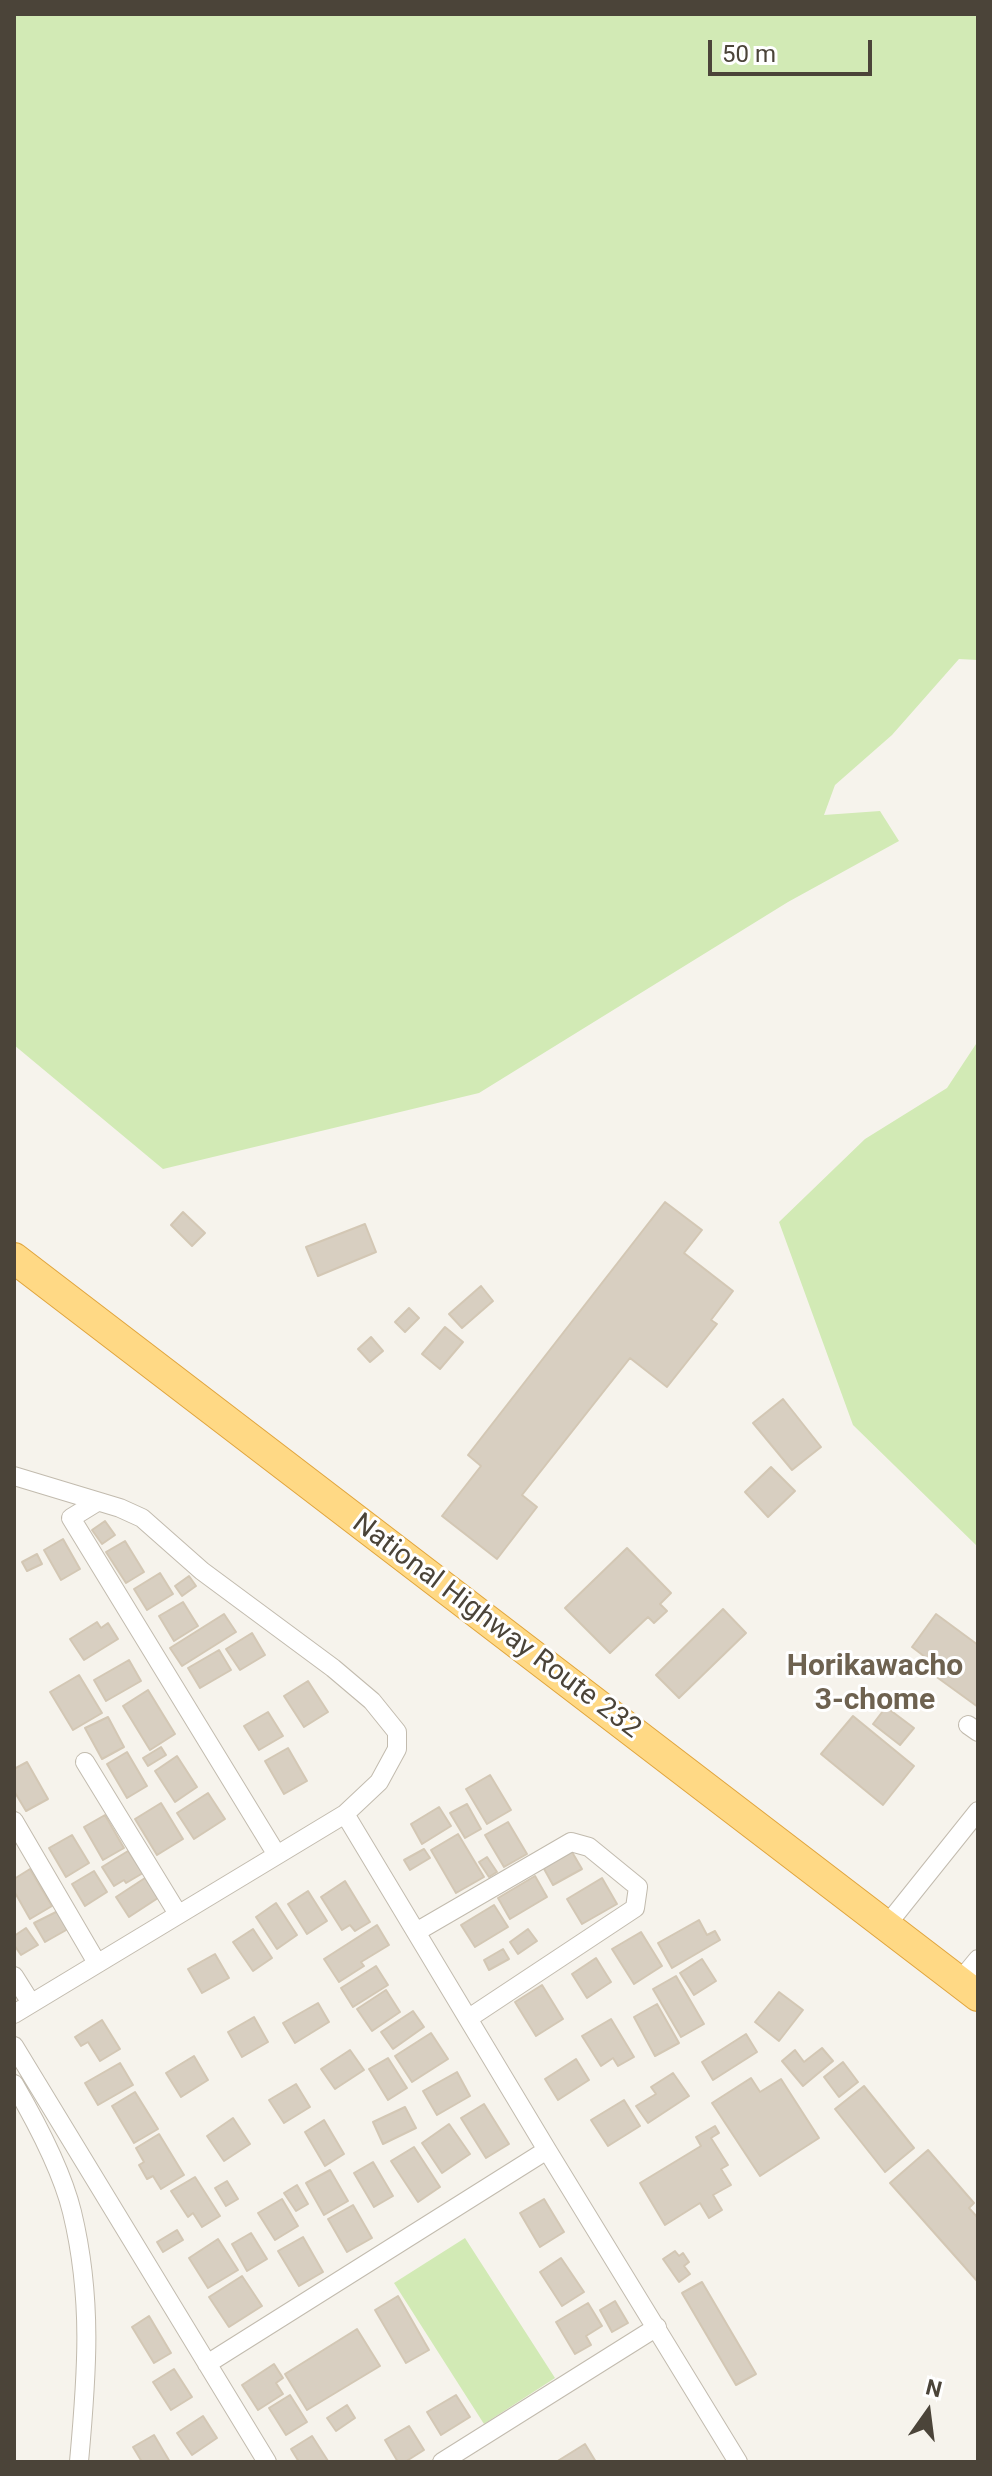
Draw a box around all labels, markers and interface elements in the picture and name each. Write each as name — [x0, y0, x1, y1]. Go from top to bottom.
scale bar — [712, 24, 876, 74]
text: 50 m — [722, 40, 776, 68]
street label: National Highway Route 232 — [345, 1507, 647, 1747]
district label: Horikawacho 3-chome — [787, 1649, 963, 1720]
north arrow — [888, 2372, 968, 2452]
text: N — [923, 2374, 944, 2402]

